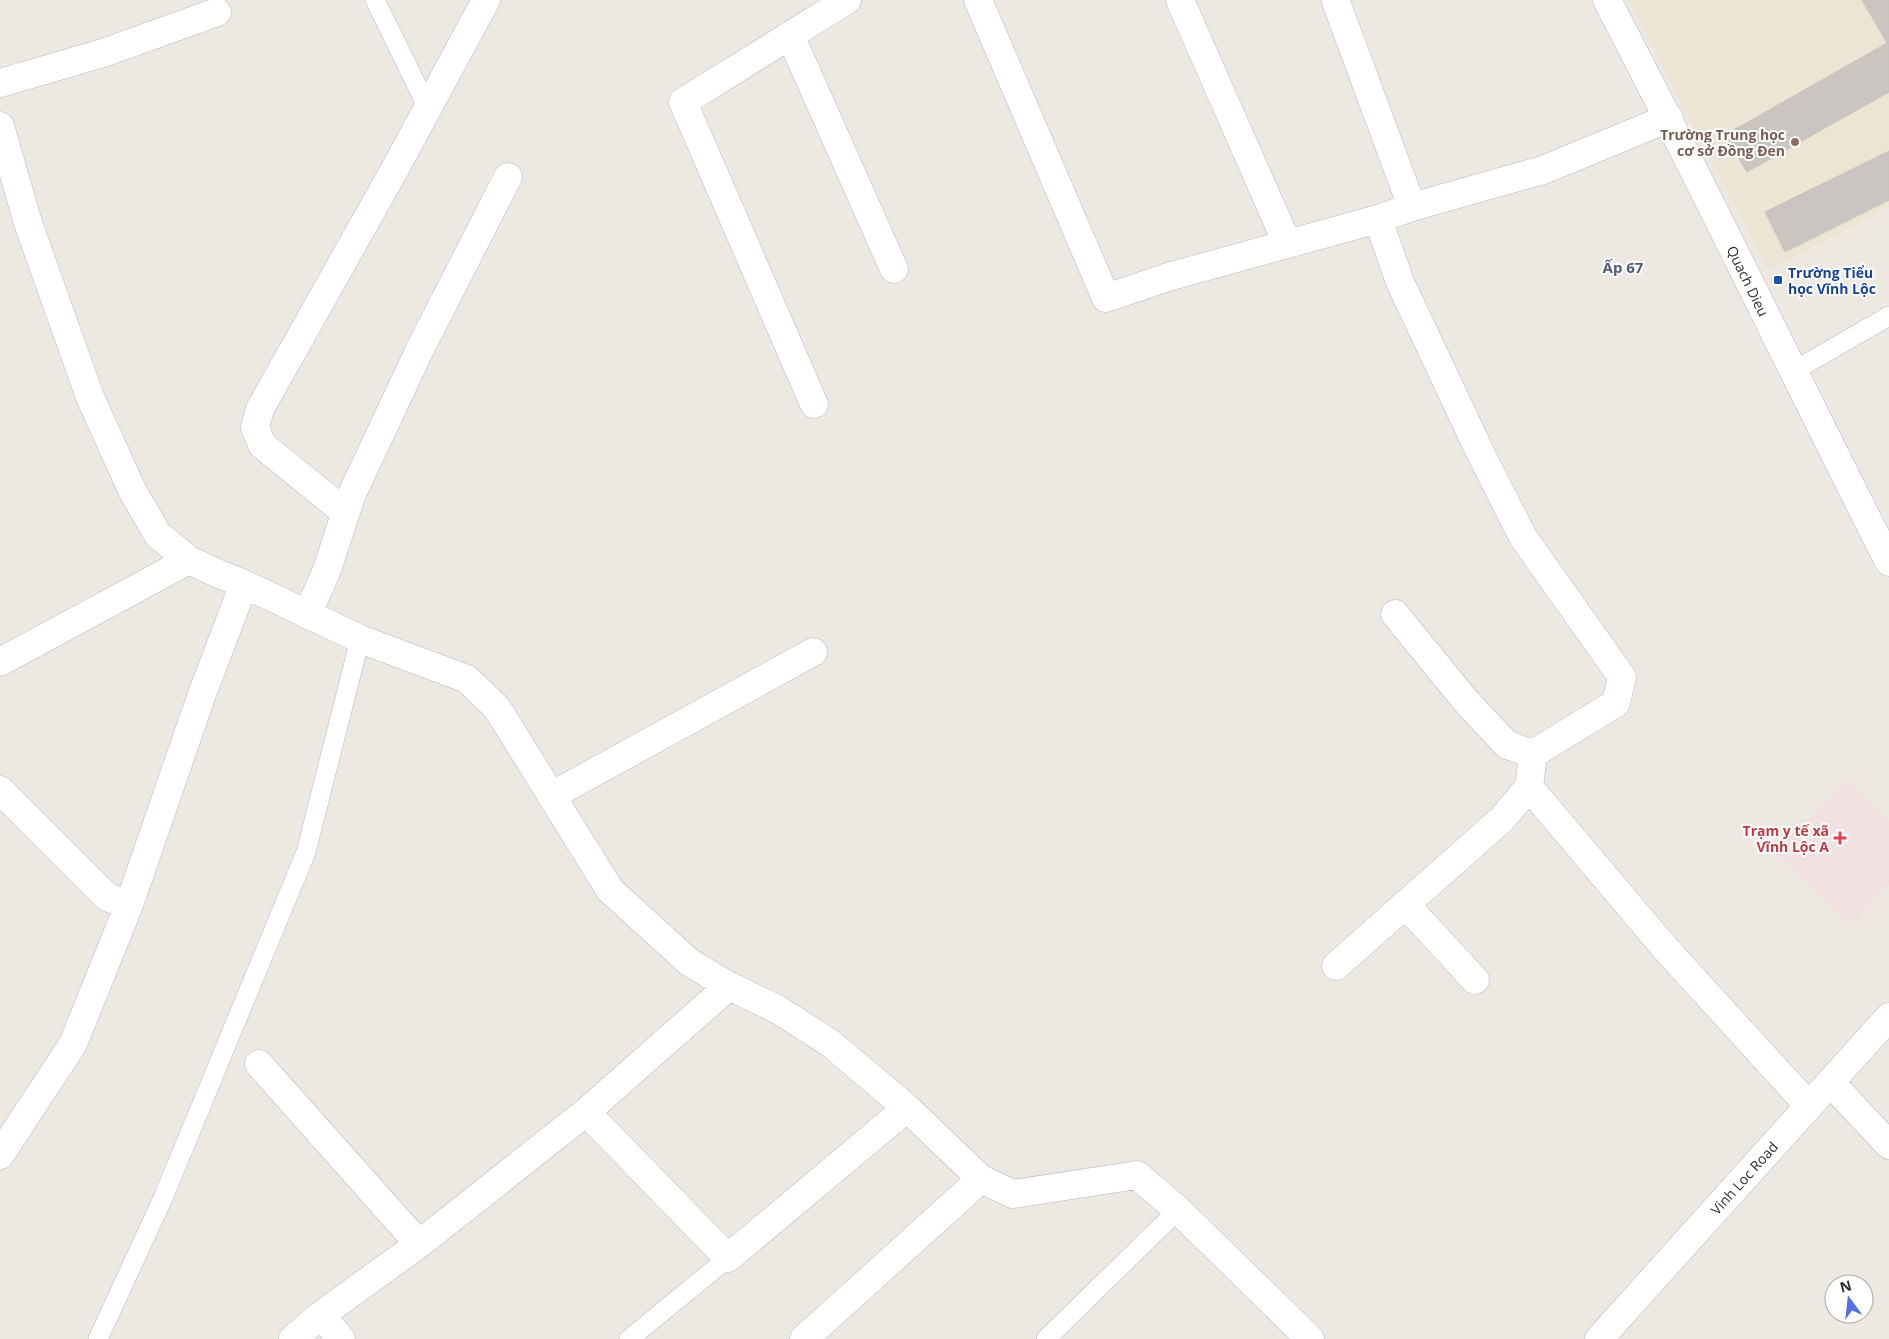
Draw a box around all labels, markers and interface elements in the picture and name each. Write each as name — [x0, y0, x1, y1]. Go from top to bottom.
place label: Trường Trung học cơ sở Đồng Đen — [1660, 125, 1785, 160]
marker: Trường Trung học cơ sở Đồng Đen — [1789, 136, 1801, 148]
street label: Quach Dieu — [1723, 243, 1773, 319]
district label: Ấp 67 — [1603, 257, 1644, 277]
place label: Trường Tiểu học Vĩnh Lộc — [1788, 263, 1876, 298]
marker: Trường Tiểu học Vĩnh Lộc — [1772, 274, 1784, 286]
place label: Trạm y tế xã Vĩnh Lộc A — [1743, 821, 1829, 856]
marker: Trạm y tế xã Vĩnh Lộc A — [1833, 831, 1847, 845]
street label: Vinh Loc Road — [1706, 1137, 1782, 1219]
north arrow — [1824, 1274, 1874, 1324]
text: N — [1838, 1275, 1853, 1297]

